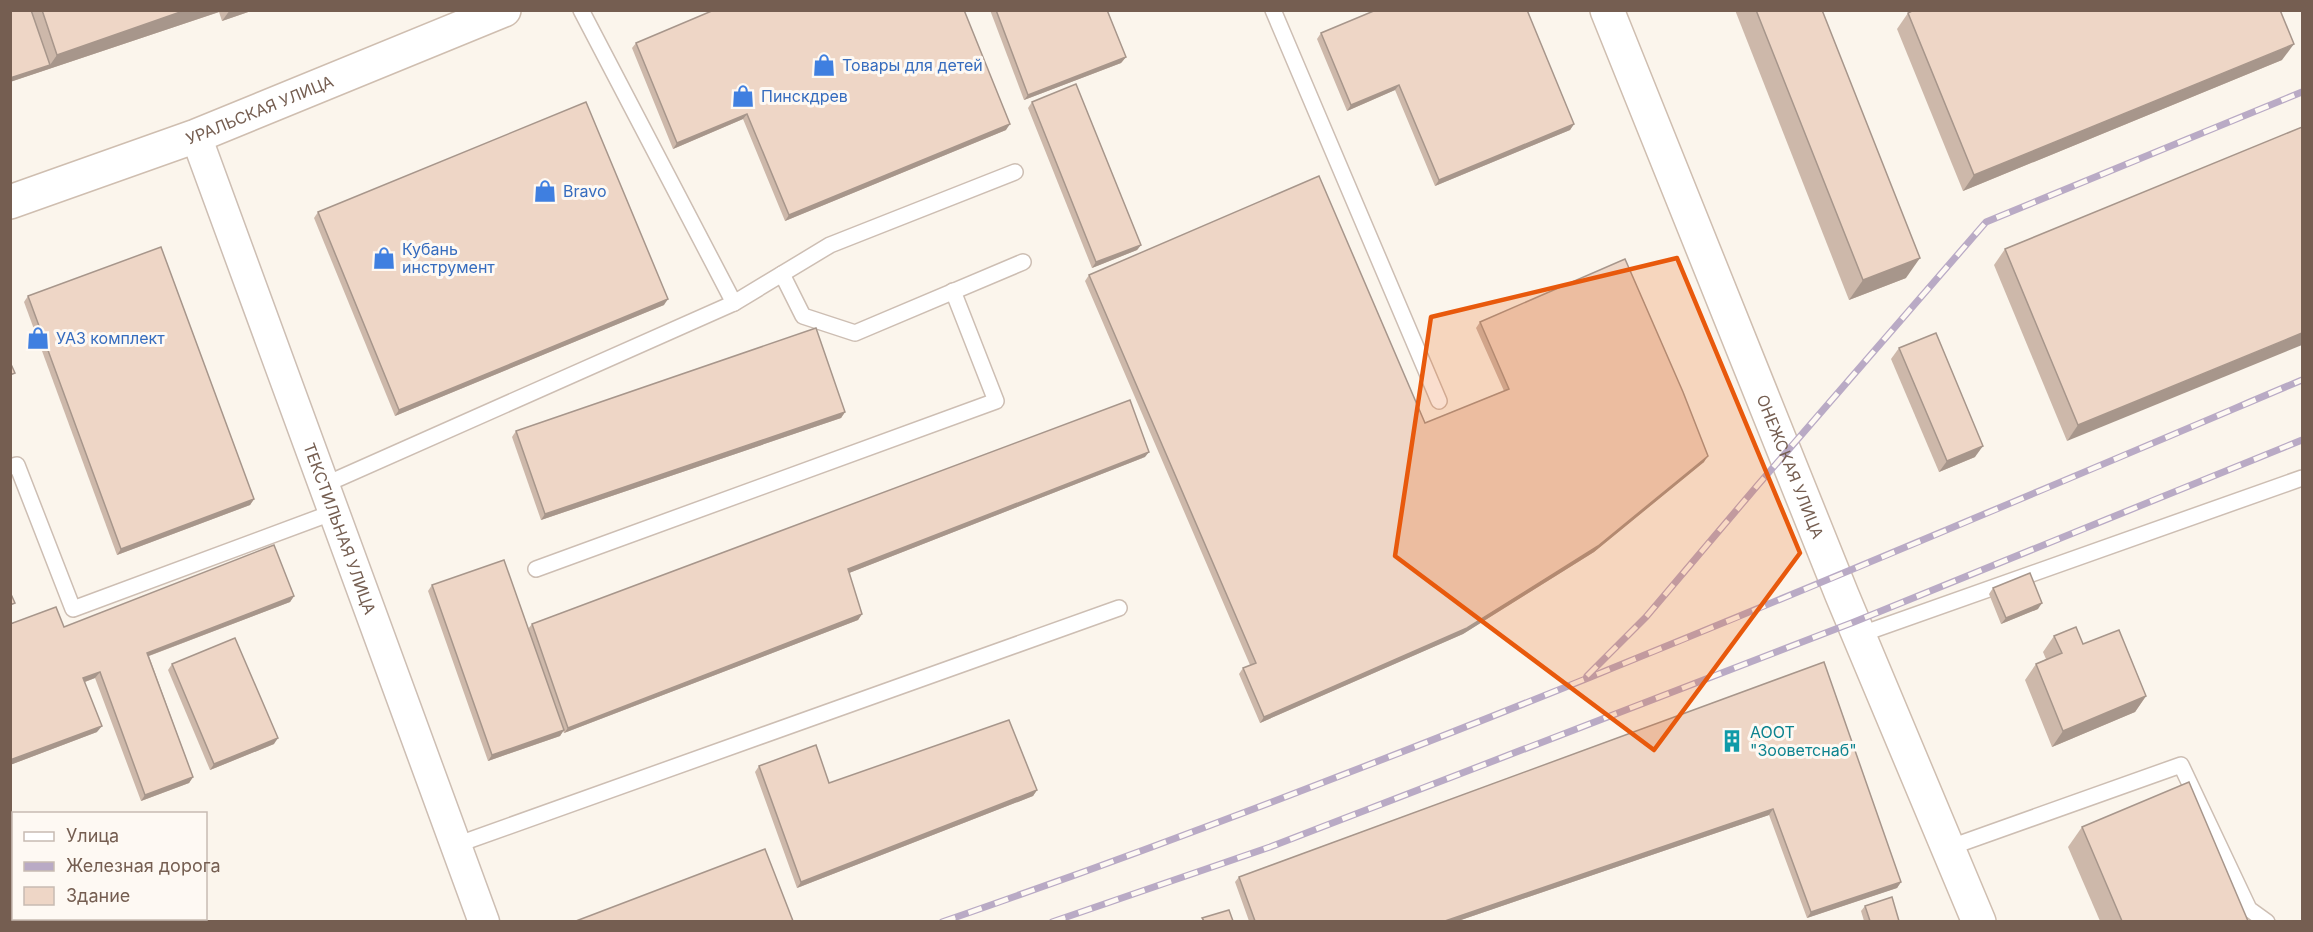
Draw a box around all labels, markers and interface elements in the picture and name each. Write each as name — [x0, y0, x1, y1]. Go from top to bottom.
shop icon: Товары для детей — [811, 52, 837, 78]
place label: Товары для детей — [842, 55, 983, 75]
street label: УРАЛЬСКАЯ УЛИЦА — [183, 71, 336, 149]
shop icon: Пинскдрев — [730, 83, 756, 109]
place label: Пинскдрев — [761, 86, 848, 106]
shop icon: Bravo — [532, 178, 558, 204]
place label: Bravo — [563, 181, 607, 201]
place label: Кубань инструмент — [402, 239, 495, 277]
shop icon: Кубань инструмент — [371, 245, 397, 271]
shop icon: УАЗ комплект — [25, 325, 51, 351]
place label: УАЗ комплект — [56, 328, 165, 348]
street label: ОНЕЖСКАЯ УЛИЦА — [1753, 392, 1828, 541]
street label: ТЕКСТИЛЬНАЯ УЛИЦА — [299, 440, 380, 617]
place label: АООТ "Зооветснаб" — [1750, 722, 1857, 760]
building icon: АООТ "Зооветснаб" — [1719, 728, 1745, 754]
legend — [12, 812, 207, 920]
text: Улица — [66, 825, 119, 846]
text: Железная дорога — [66, 855, 221, 876]
text: Здание — [66, 885, 130, 906]

